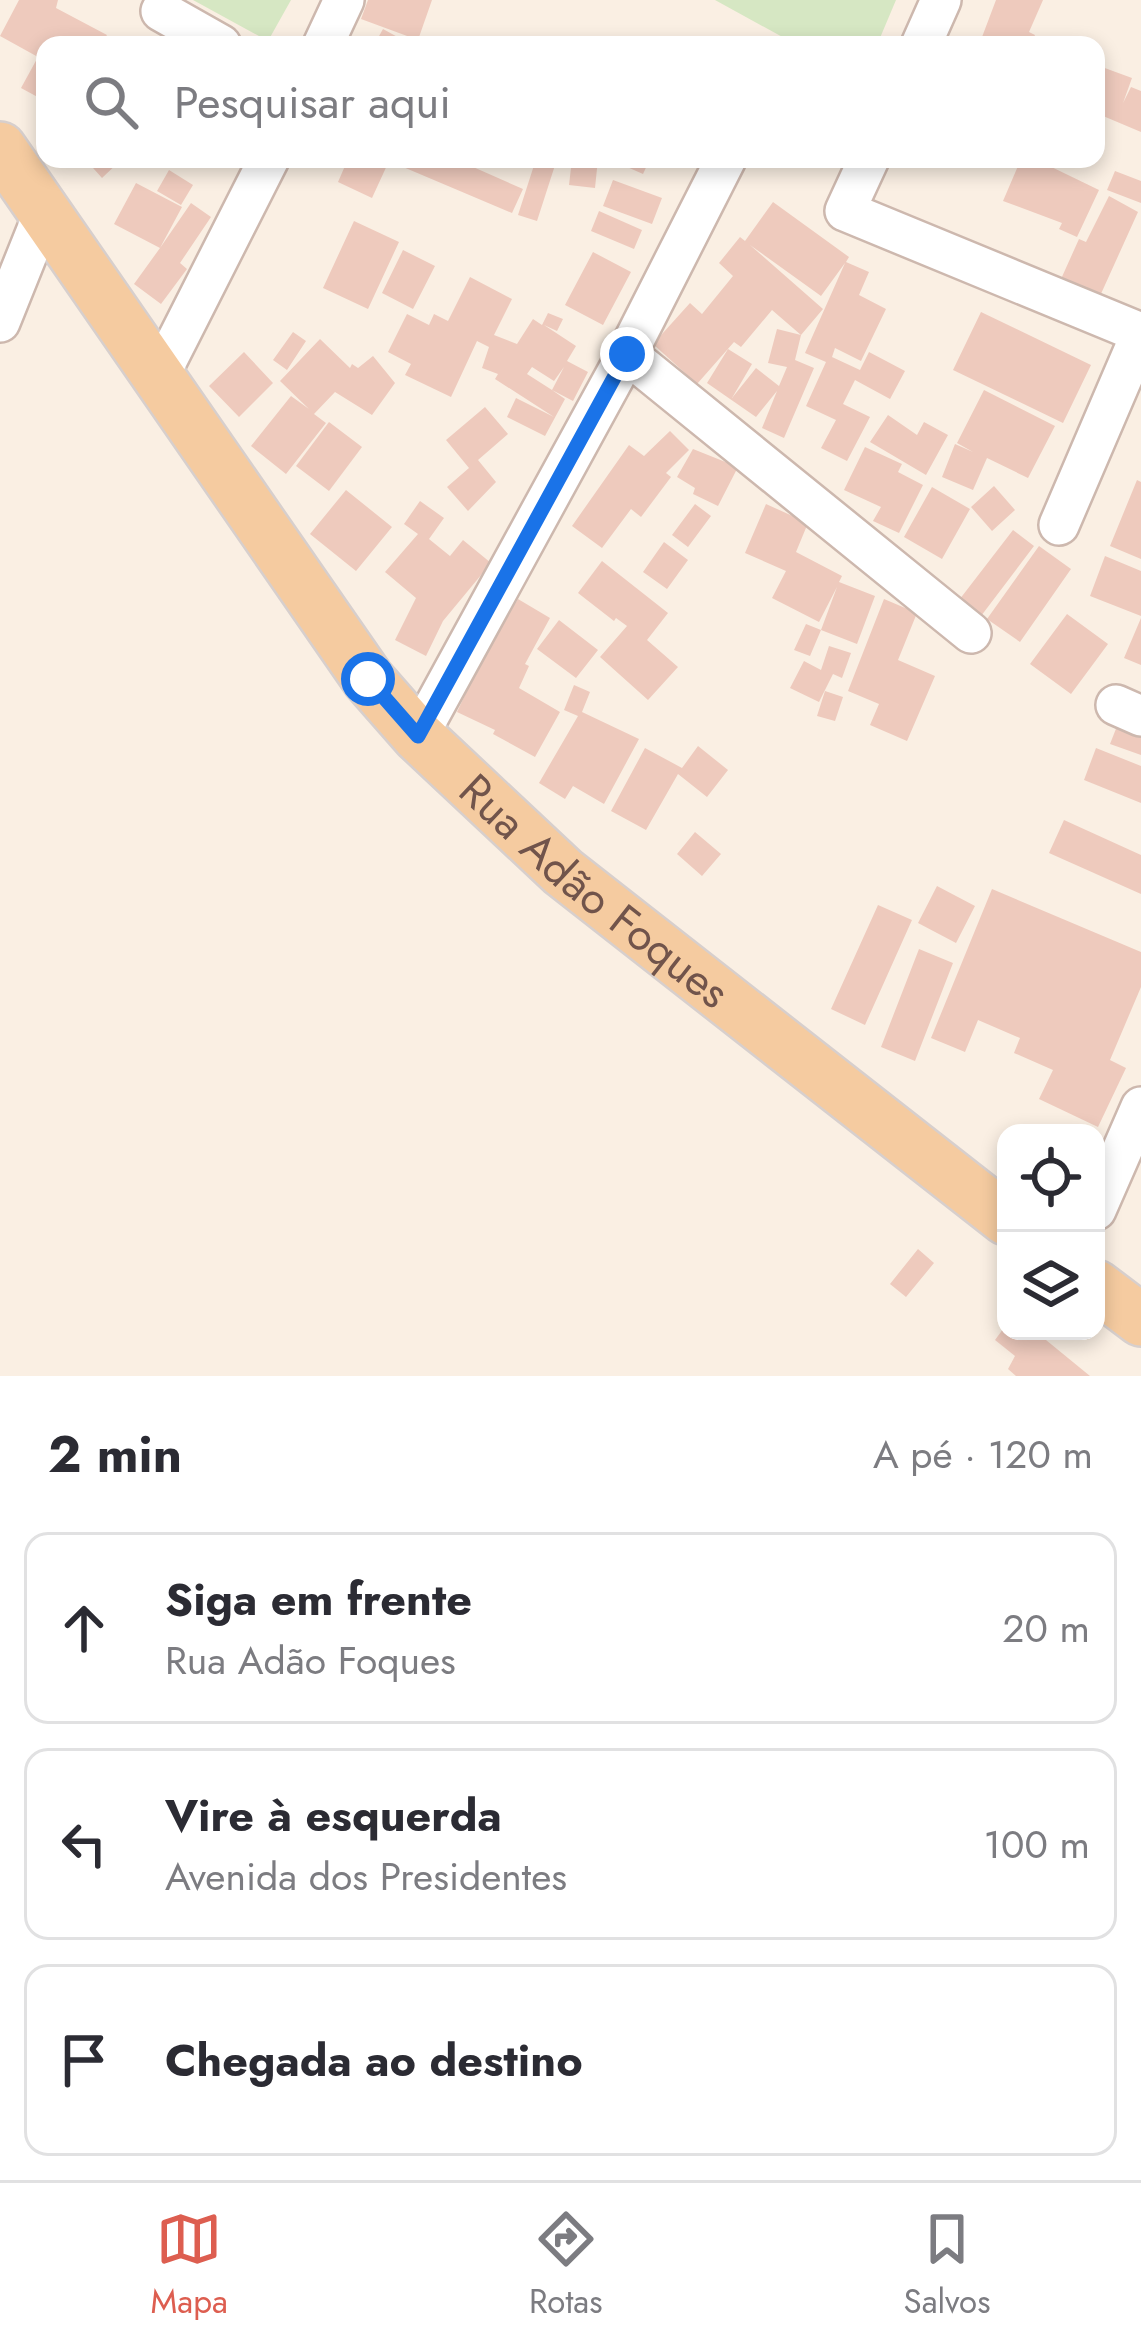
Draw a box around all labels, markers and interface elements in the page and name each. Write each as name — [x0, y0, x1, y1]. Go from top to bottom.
search box — [36, 36, 1105, 168]
icon: search — [78, 69, 144, 135]
text: Pesquisar aqui — [174, 70, 451, 135]
route end — [600, 327, 654, 381]
route start — [341, 652, 395, 706]
street label: Rua Adão Foques — [445, 759, 743, 1024]
map controls — [997, 1124, 1105, 1340]
button: locate — [997, 1124, 1105, 1232]
button: layers — [997, 1232, 1105, 1340]
text: 2 min — [48, 1417, 182, 1491]
text: A pé · 120 m — [873, 1426, 1093, 1483]
text: Siga em frente — [165, 1567, 472, 1632]
icon: ahead — [51, 1595, 117, 1661]
text: 20 m — [1002, 1600, 1090, 1657]
text: Rua Adão Foques — [165, 1632, 456, 1689]
text: Vire à esquerda — [165, 1783, 502, 1848]
icon: left — [51, 1811, 117, 1877]
text: 100 m — [984, 1816, 1090, 1873]
text: Avenida dos Presidentes — [165, 1848, 567, 1905]
icon: arrive — [51, 2027, 117, 2093]
text: Chegada ao destino — [165, 2028, 583, 2093]
tab: Mapa — [151, 2206, 228, 2325]
tab: Rotas — [529, 2206, 602, 2325]
tab: Salvos — [904, 2206, 990, 2325]

